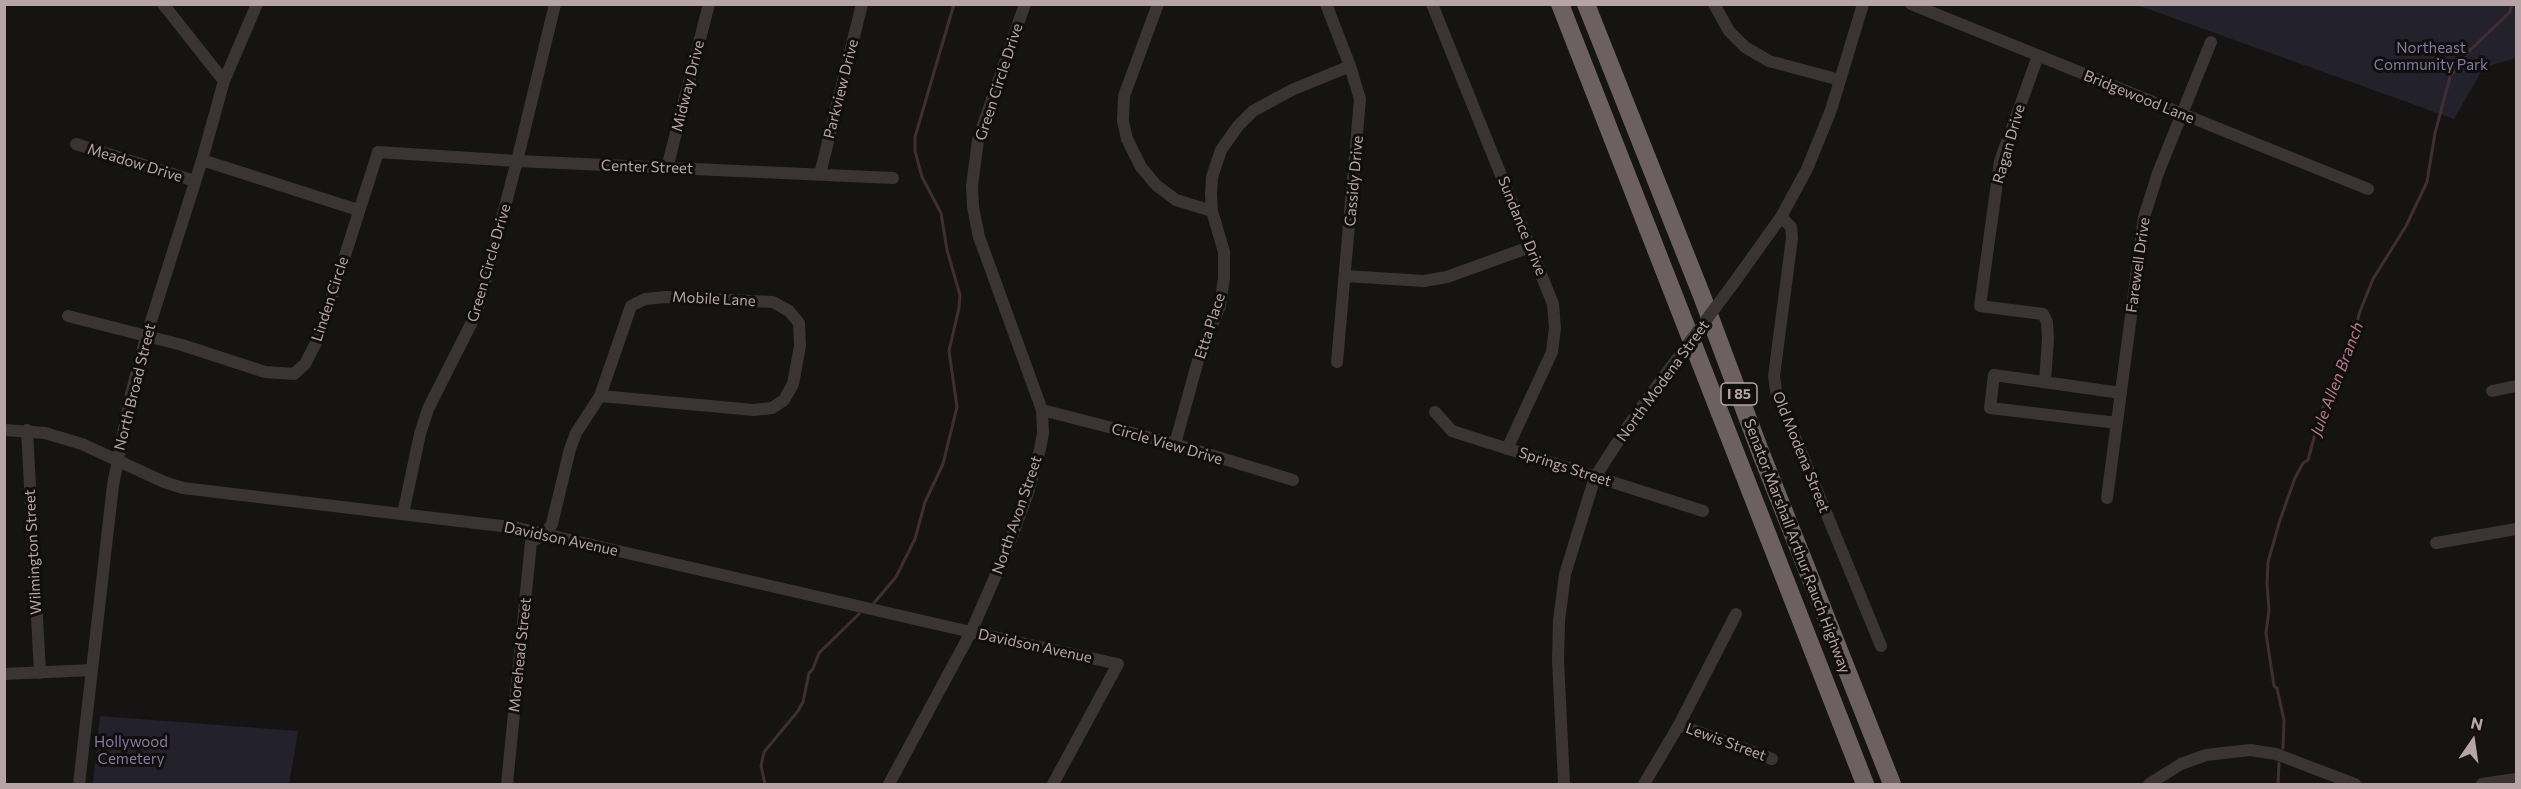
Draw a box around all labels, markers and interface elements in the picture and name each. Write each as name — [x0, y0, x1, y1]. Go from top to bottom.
street label: Green Circle Drive — [972, 21, 1026, 143]
street label: Parkview Drive — [820, 37, 862, 141]
street label: Midway Drive — [668, 39, 708, 133]
park label: Northeast Community Park — [2374, 39, 2488, 74]
street label: Bridgewood Lane — [2081, 67, 2197, 127]
street label: Ragan Drive — [1989, 102, 2029, 186]
street label: Cassidy Drive — [1341, 135, 1367, 227]
street label: Meadow Drive — [85, 140, 185, 186]
street label: Center Street — [601, 156, 693, 178]
street label: Sundance Drive — [1494, 174, 1550, 278]
street label: Green Circle Drive — [464, 202, 514, 324]
street label: Farewell Drive — [2122, 216, 2154, 314]
street label: Linden Circle — [308, 254, 352, 344]
street label: Mobile Lane — [672, 288, 756, 310]
street label: Etta Place — [1191, 291, 1229, 361]
street label: North Modena Street — [1613, 317, 1713, 445]
water label: Jule Allen Branch — [2306, 319, 2368, 439]
street label: North Broad Street — [111, 322, 159, 452]
road number: I 85 — [1721, 383, 1757, 405]
street label: Old Modena Street — [1768, 389, 1834, 515]
street label: Senator Marshall Arthur Rauch Highway — [1740, 416, 1854, 676]
street label: Circle View Drive — [1109, 420, 1225, 468]
street label: Springs Street — [1516, 444, 1614, 490]
street label: North Avon Street — [988, 453, 1046, 577]
street label: Wilmington Street — [21, 489, 45, 615]
street label: Davidson Avenue — [502, 518, 620, 560]
street label: Morehead Street — [505, 597, 535, 713]
street label: Davidson Avenue — [976, 625, 1094, 667]
north arrow — [2443, 711, 2503, 771]
text: N — [2469, 712, 2485, 734]
street label: Lewis Street — [1683, 719, 1769, 765]
park label: Hollywood Cemetery — [94, 733, 168, 768]

